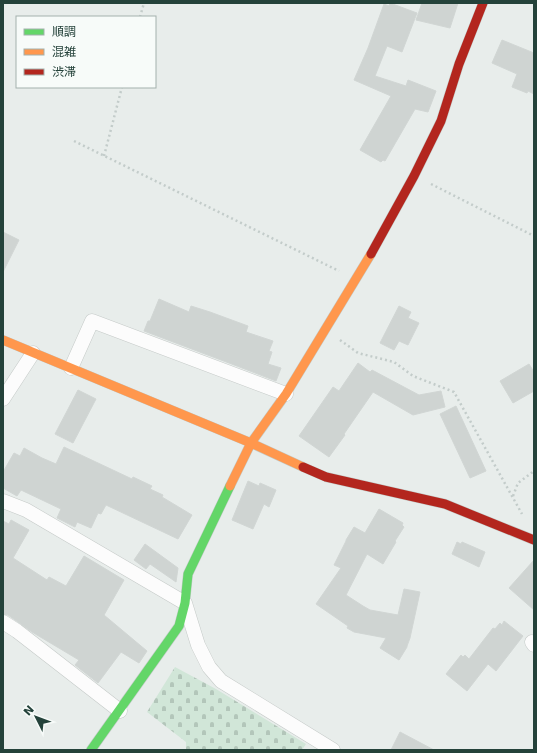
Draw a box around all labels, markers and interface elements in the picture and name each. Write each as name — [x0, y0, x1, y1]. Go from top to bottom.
legend — [16, 16, 156, 88]
text: 順調 — [52, 25, 76, 39]
text: 混雑 — [52, 45, 76, 59]
text: 渋滞 — [52, 65, 76, 79]
north arrow — [16, 697, 56, 737]
text: N — [21, 703, 37, 718]

